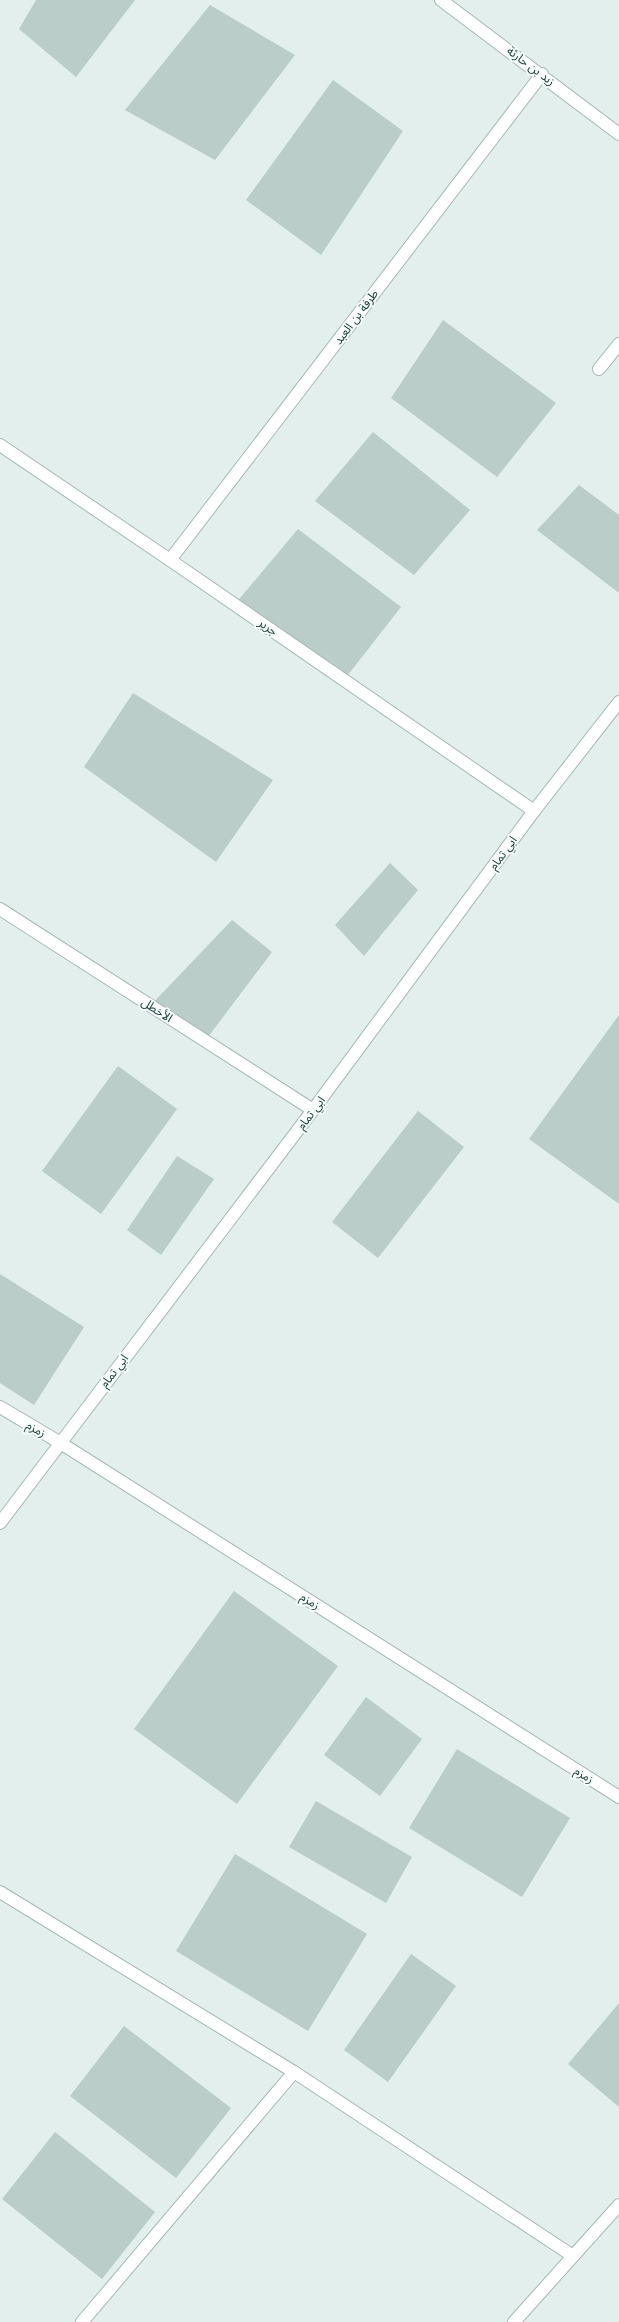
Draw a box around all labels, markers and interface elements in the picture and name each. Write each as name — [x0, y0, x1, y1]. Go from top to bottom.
street label: زيد بن حارثة — [504, 43, 558, 89]
street label: طرفة بن العبد — [330, 286, 382, 348]
street label: جرير — [254, 614, 281, 639]
street label: ابي تمام — [485, 833, 522, 874]
street label: الأخطل — [138, 994, 176, 1026]
street label: ابي تمام — [293, 1093, 330, 1134]
street label: ابي تمام — [96, 1351, 133, 1392]
street label: زمزم — [23, 1417, 49, 1442]
street label: زمزم — [297, 1589, 323, 1614]
street label: زمزم — [571, 1763, 597, 1788]

